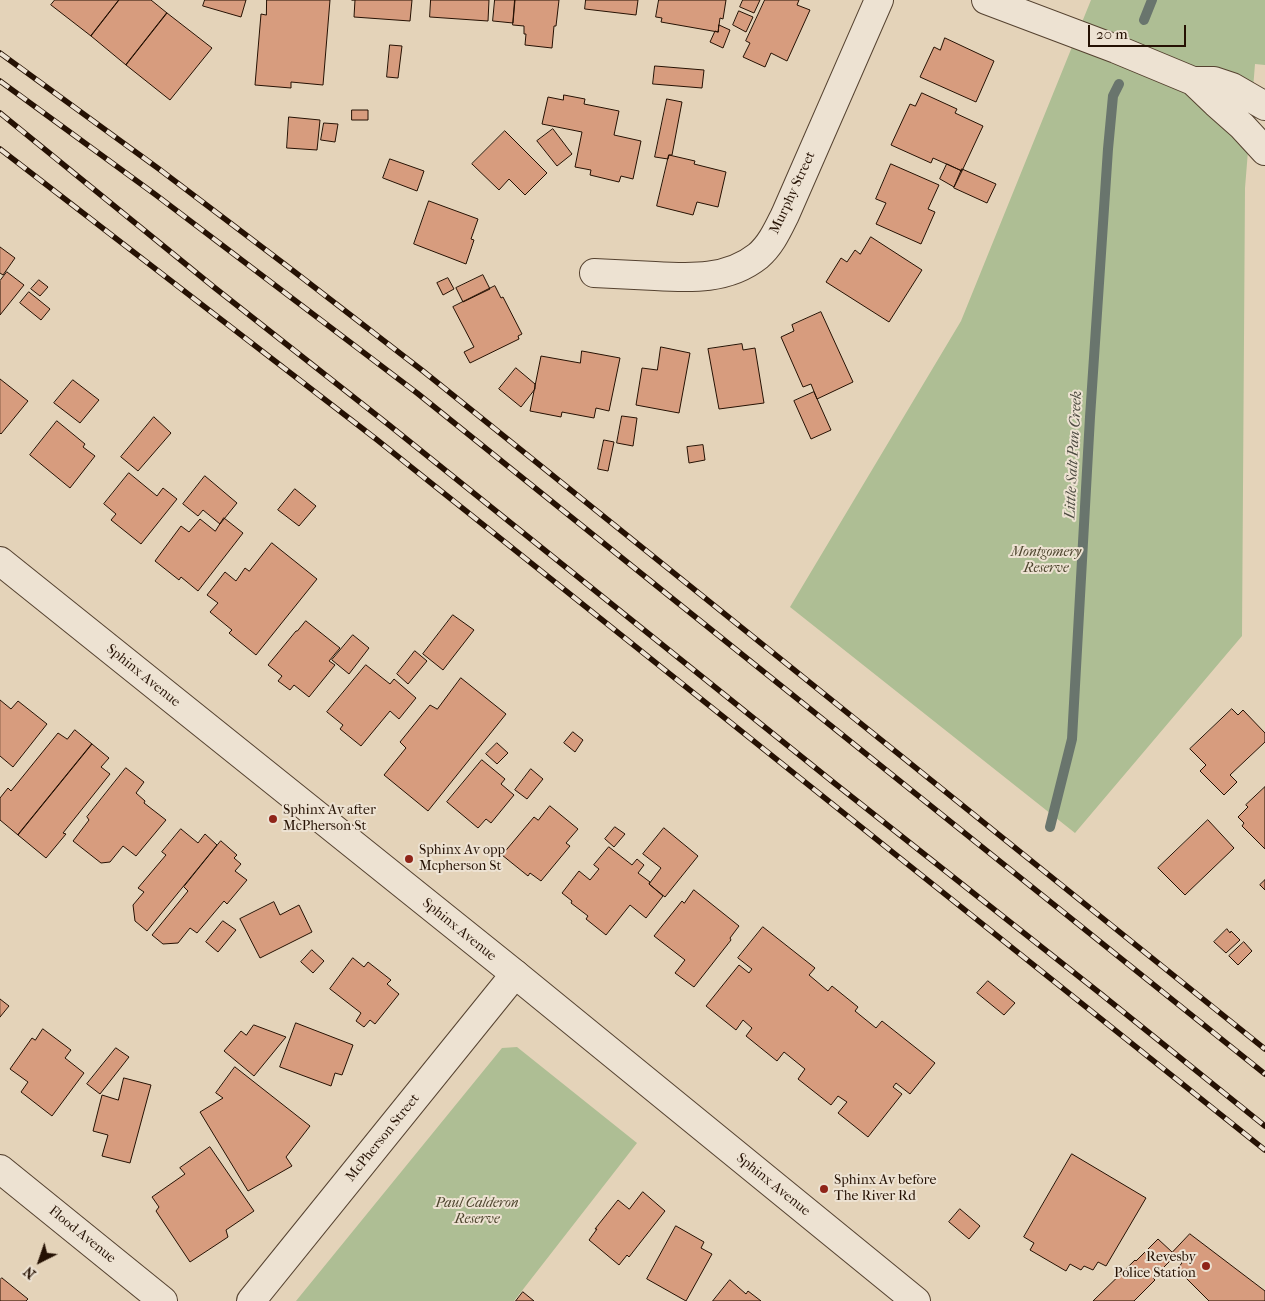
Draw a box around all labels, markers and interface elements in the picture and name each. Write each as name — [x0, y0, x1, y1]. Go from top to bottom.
scale bar — [1090, 15, 1188, 47]
text: 20 m — [1096, 25, 1128, 43]
street label: Murphy Street — [767, 149, 819, 237]
water label: Little Salt Pan Creek — [1062, 390, 1086, 520]
park label: Montgomery Reserve — [1011, 545, 1081, 578]
street label: Sphinx Avenue — [103, 641, 183, 711]
place label: Sphinx Av after McPherson St — [283, 803, 376, 836]
marker: Sphinx Av after McPherson St — [267, 813, 279, 825]
place label: Sphinx Av opp Mcpherson St — [419, 843, 505, 876]
marker: Sphinx Av opp Mcpherson St — [403, 853, 415, 865]
street label: Sphinx Avenue — [419, 895, 499, 965]
street label: McPherson Street — [342, 1091, 424, 1185]
street label: Sphinx Avenue — [733, 1150, 813, 1220]
place label: Sphinx Av before The River Rd — [834, 1173, 936, 1206]
marker: Sphinx Av before The River Rd — [818, 1183, 830, 1195]
park label: Paul Calderon Reserve — [435, 1196, 519, 1228]
street label: Flood Avenue — [45, 1203, 119, 1267]
north arrow — [15, 1236, 65, 1286]
place label: Revesby Police Station — [1114, 1250, 1196, 1282]
marker: Revesby Police Station — [1200, 1260, 1212, 1272]
text: N — [20, 1263, 39, 1283]

